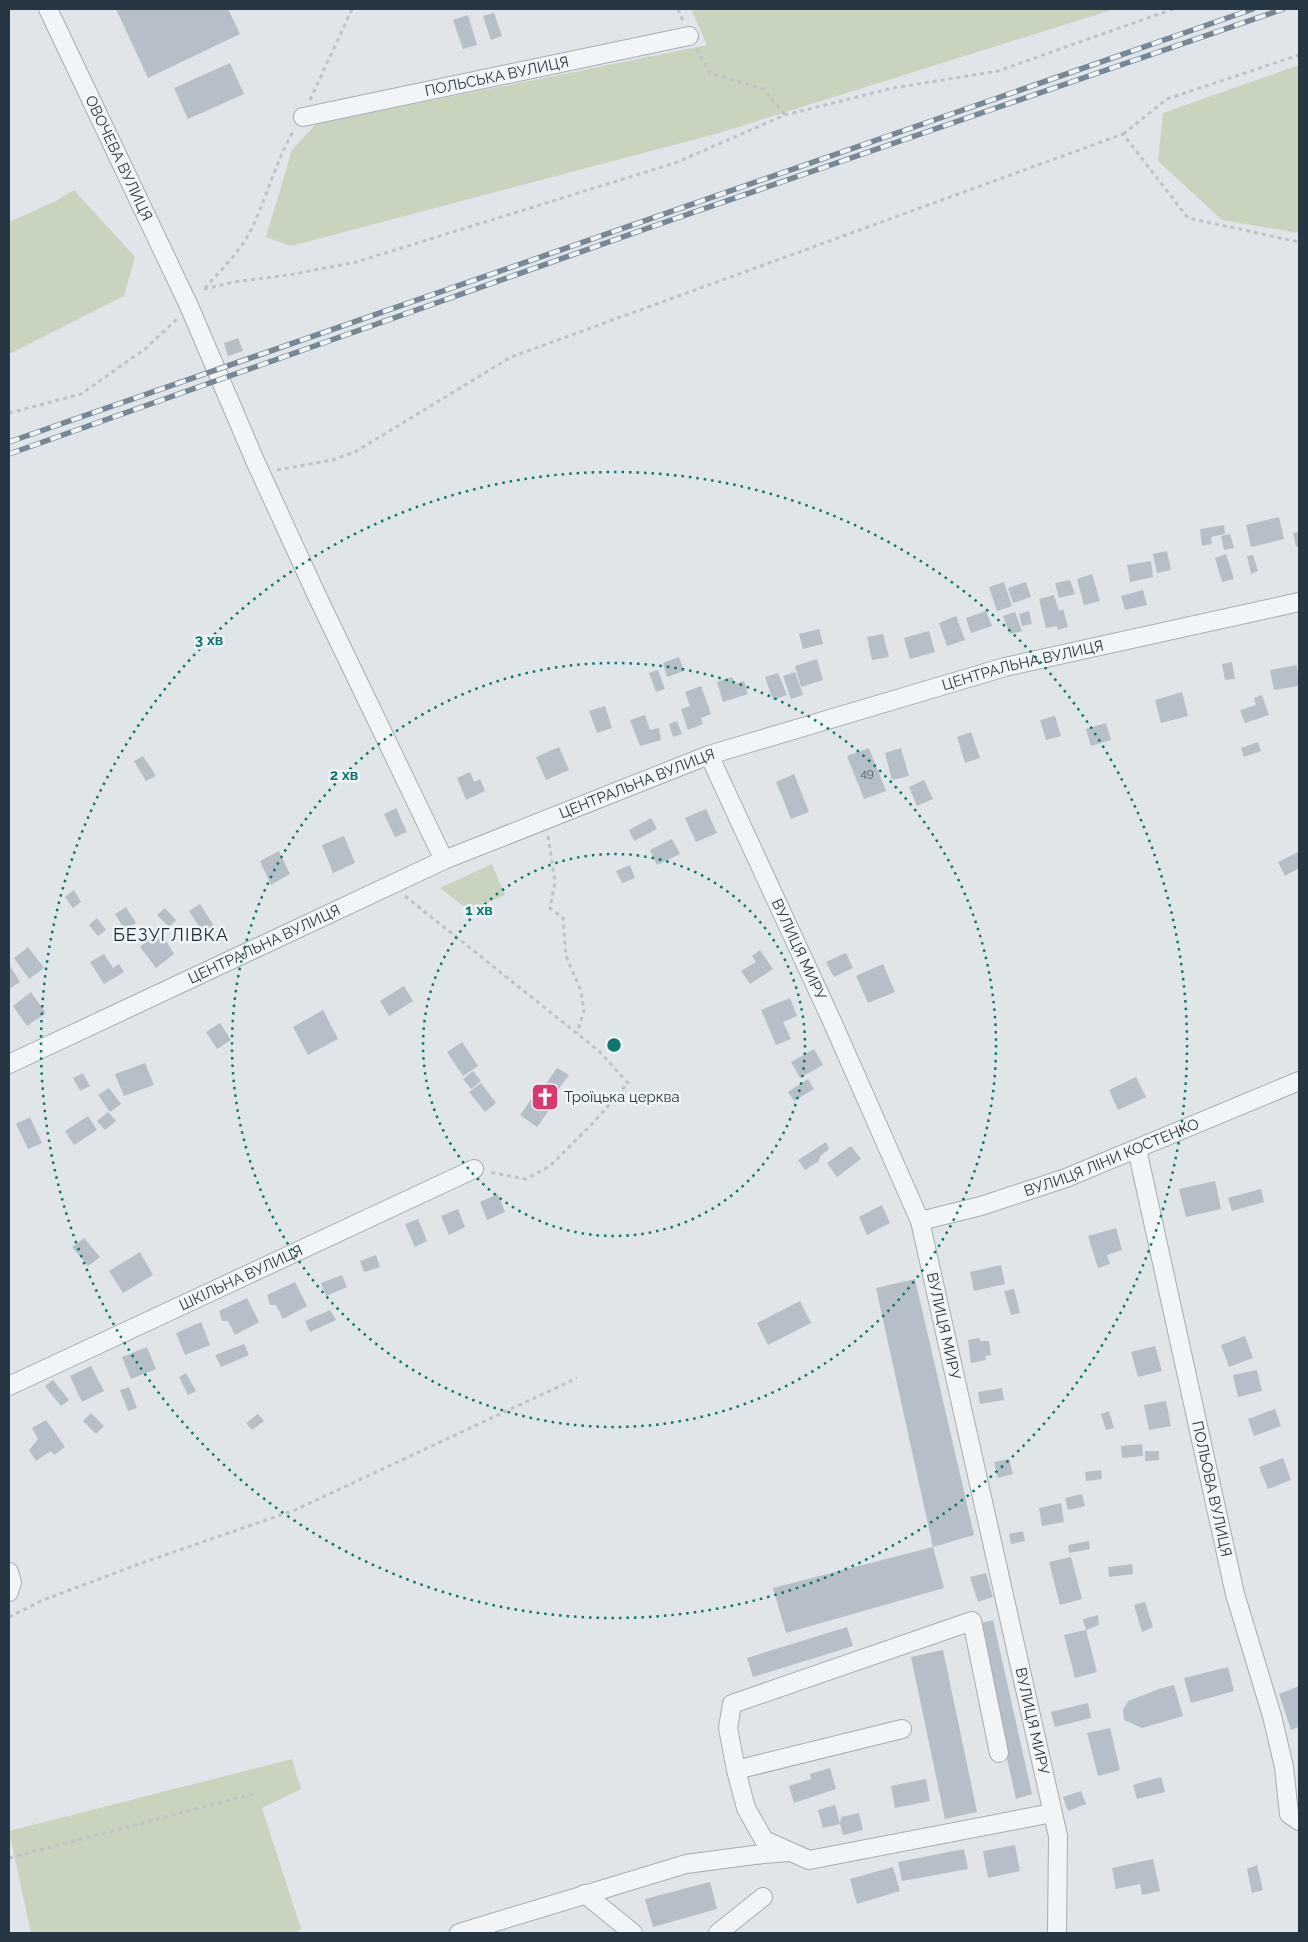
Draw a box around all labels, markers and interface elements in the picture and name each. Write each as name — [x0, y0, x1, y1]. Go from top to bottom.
street label: ПОЛЬСЬКА ВУЛИЦЯ — [423, 52, 570, 100]
street label: ОВОЧЕВА ВУЛИЦЯ — [81, 92, 156, 224]
text: 3 хв — [195, 631, 223, 649]
street label: ЦЕНТРАЛЬНА ВУЛИЦЯ — [940, 636, 1105, 694]
street label: ЦЕНТРАЛЬНА ВУЛИЦЯ — [557, 745, 717, 822]
text: 2 хв — [330, 766, 358, 784]
house number: 49 — [860, 766, 874, 780]
street label: ВУЛИЦЯ МИРУ — [768, 896, 830, 1003]
street label: ЦЕНТРАЛЬНА ВУЛИЦЯ — [185, 901, 343, 988]
text: 1 хв — [465, 901, 493, 919]
district label: БЕЗУГЛІВКА — [113, 924, 229, 945]
centre of rings — [605, 1036, 623, 1054]
church icon: Троїцька церква — [530, 1082, 560, 1112]
place label: Троїцька церква — [564, 1088, 680, 1106]
street label: ВУЛИЦЯ ЛІНИ КОСТЕНКО — [1022, 1115, 1202, 1200]
street label: ШКІЛЬНА ВУЛИЦЯ — [176, 1241, 306, 1314]
street label: ВУЛИЦЯ МИРУ — [923, 1271, 964, 1382]
street label: ПОЛЬОВА ВУЛИЦЯ — [1188, 1419, 1236, 1559]
street label: ВУЛИЦЯ МИРУ — [1011, 1666, 1053, 1777]

